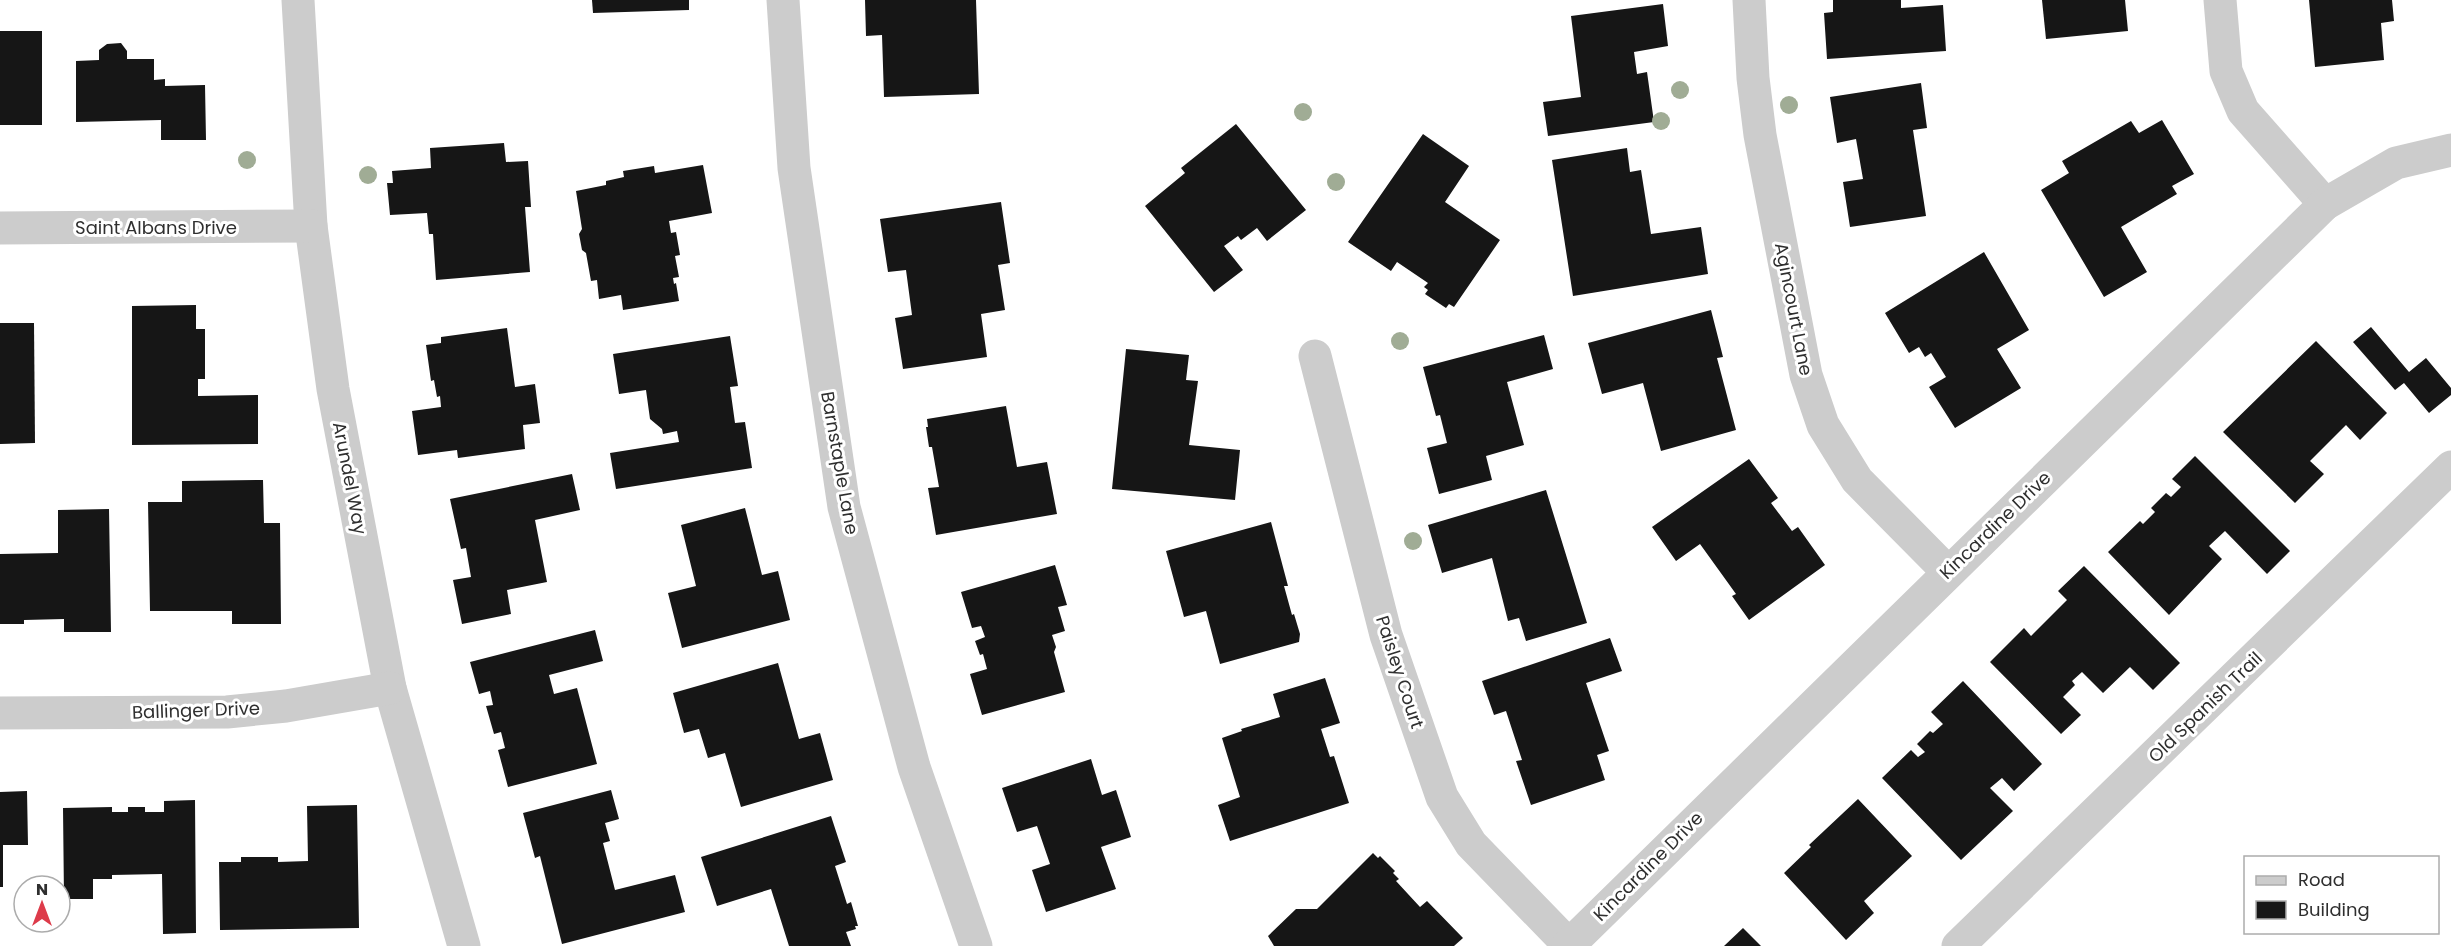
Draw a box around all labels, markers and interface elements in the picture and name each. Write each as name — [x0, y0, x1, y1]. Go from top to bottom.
street label: Saint Albans Drive — [75, 215, 237, 240]
street label: Agincourt Lane — [1769, 240, 1819, 378]
street label: Barnstaple Lane — [815, 390, 865, 536]
street label: Arundel Way — [327, 420, 373, 536]
street label: Kincardine Drive — [1934, 465, 2056, 585]
street label: Paisley Court — [1370, 612, 1430, 732]
street label: Old Spanish Trail — [2143, 646, 2267, 768]
street label: Ballinger Drive — [132, 695, 260, 725]
street label: Kincardine Drive — [1588, 806, 1708, 926]
legend — [2244, 856, 2439, 934]
text: Road — [2298, 867, 2345, 892]
north arrow — [12, 874, 72, 934]
text: N — [36, 878, 48, 901]
text: Building — [2298, 897, 2370, 922]

